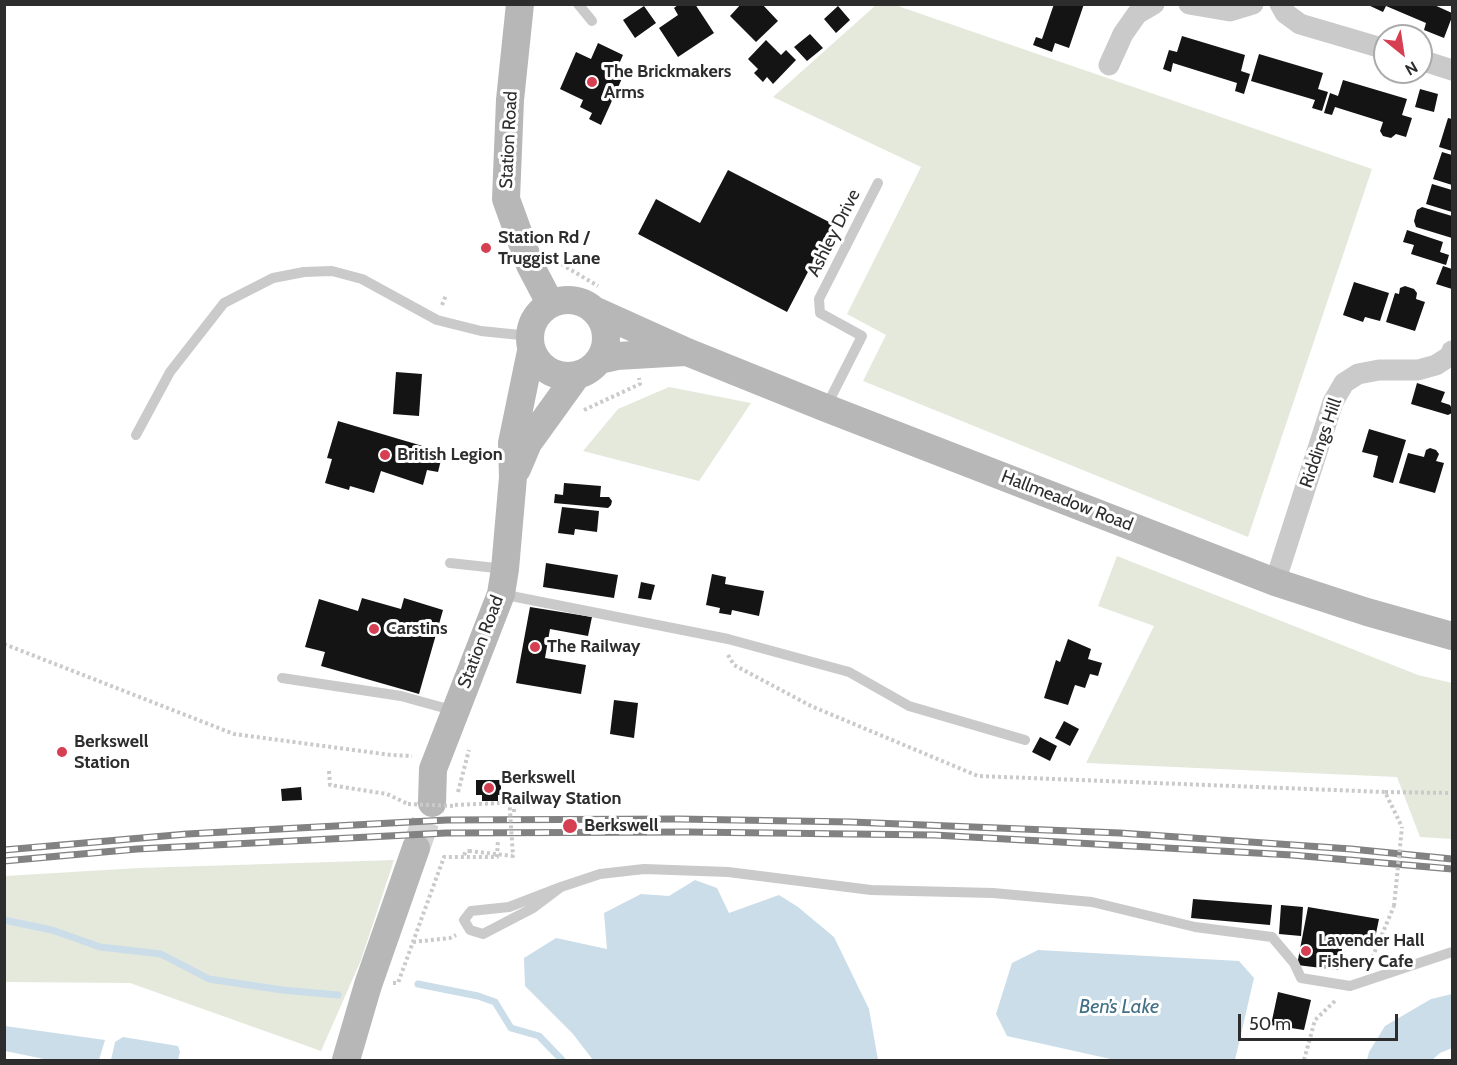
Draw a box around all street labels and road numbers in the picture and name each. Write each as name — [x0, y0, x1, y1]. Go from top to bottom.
street label: Station Road — [496, 91, 522, 189]
street label: Ashley Drive — [803, 186, 865, 280]
street label: Riddings Hill — [1296, 395, 1346, 491]
street label: Hallmeadow Road — [998, 466, 1136, 536]
street label: Station Road — [453, 593, 509, 691]

